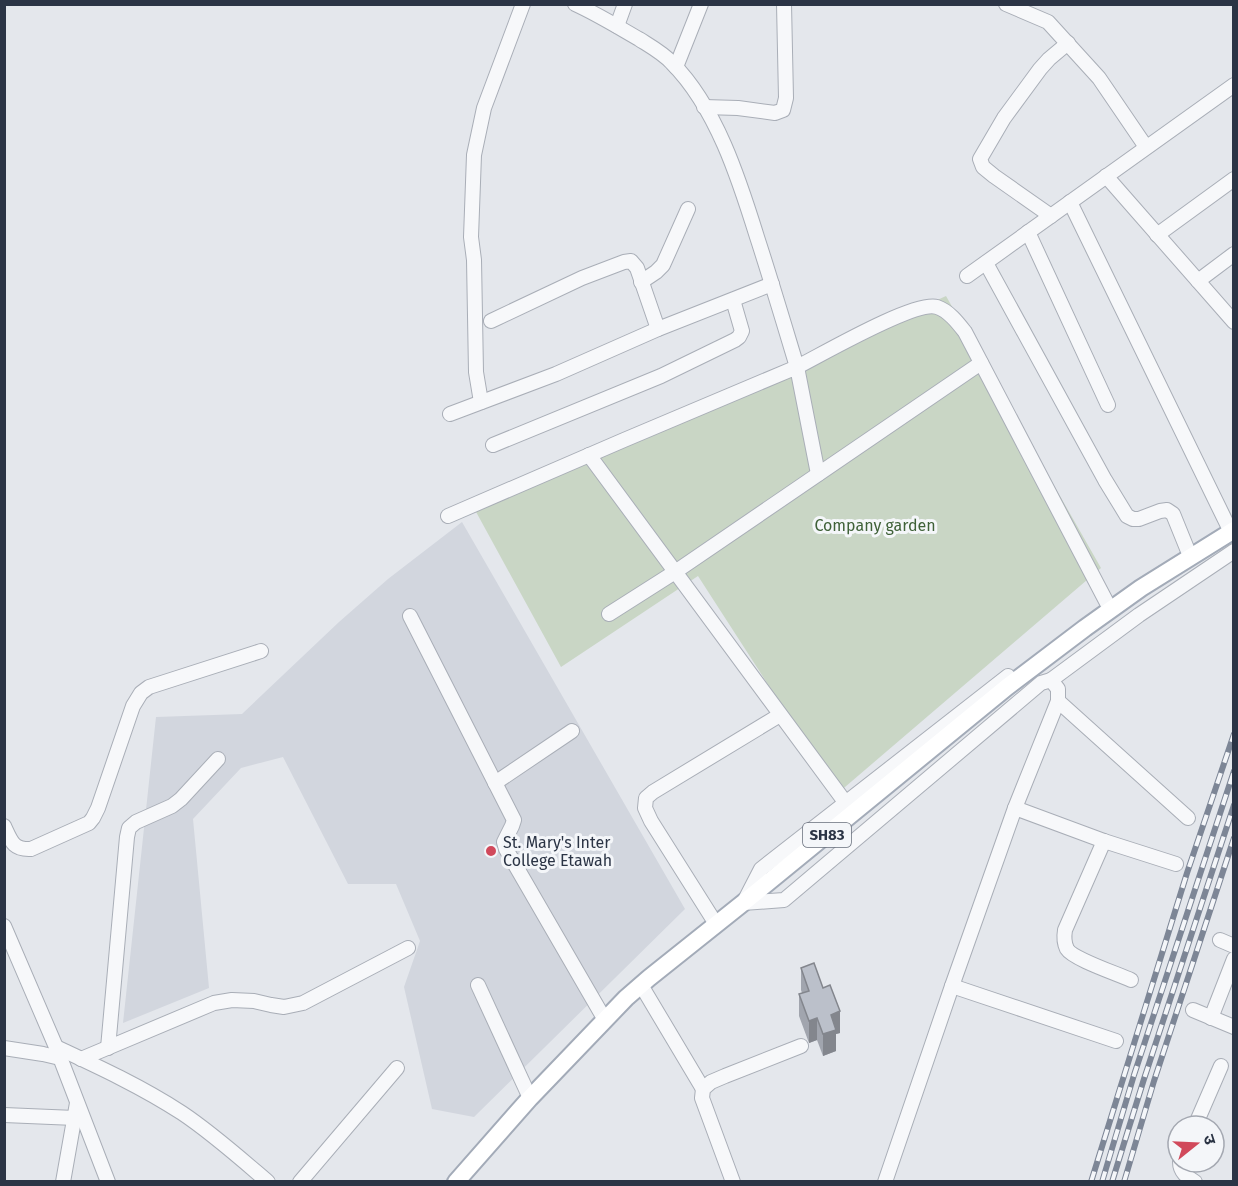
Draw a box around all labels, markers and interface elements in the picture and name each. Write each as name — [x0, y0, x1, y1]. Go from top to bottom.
park label: Company garden — [814, 516, 936, 535]
road number: SH83 — [803, 823, 851, 847]
place label: St. Mary's Inter College Etawah — [503, 833, 612, 870]
marker: St. Mary's Inter College Etawah — [484, 844, 498, 858]
north arrow — [1166, 1114, 1226, 1174]
text: उ — [1199, 1132, 1220, 1148]

